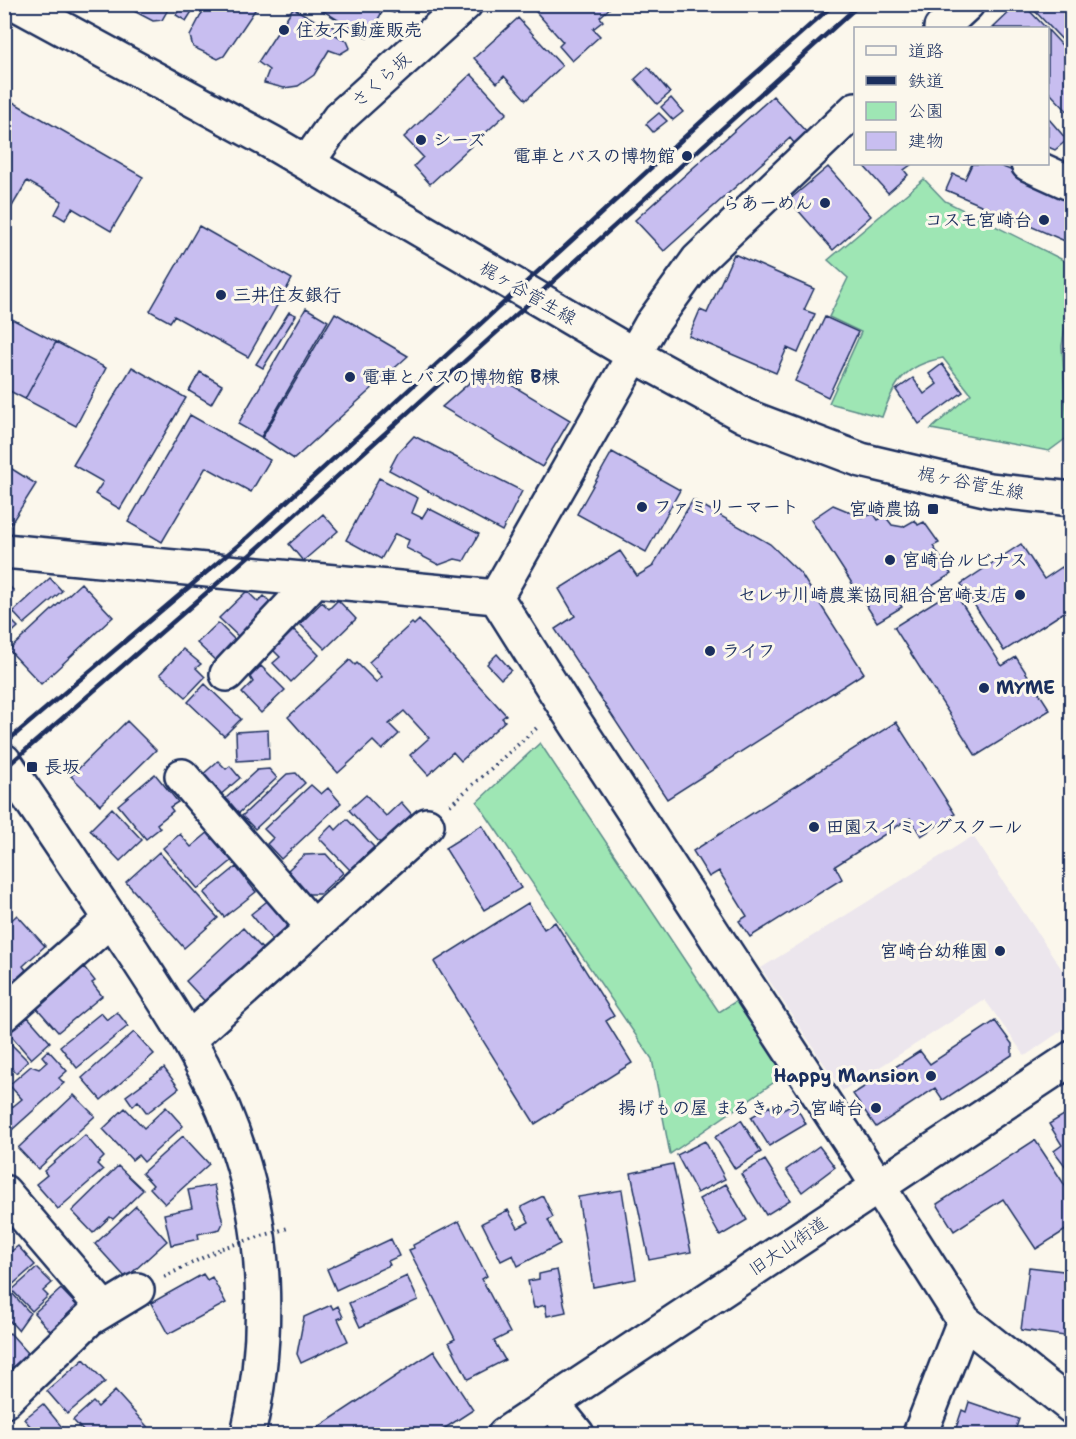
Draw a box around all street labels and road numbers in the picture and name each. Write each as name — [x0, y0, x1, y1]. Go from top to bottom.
street label: さくら坂 — [346, 47, 416, 113]
street label: 梶ヶ谷菅生線 — [475, 256, 581, 330]
street label: 梶ヶ谷菅生線 — [916, 461, 1026, 505]
street label: 旧大山街道 — [744, 1211, 832, 1281]

